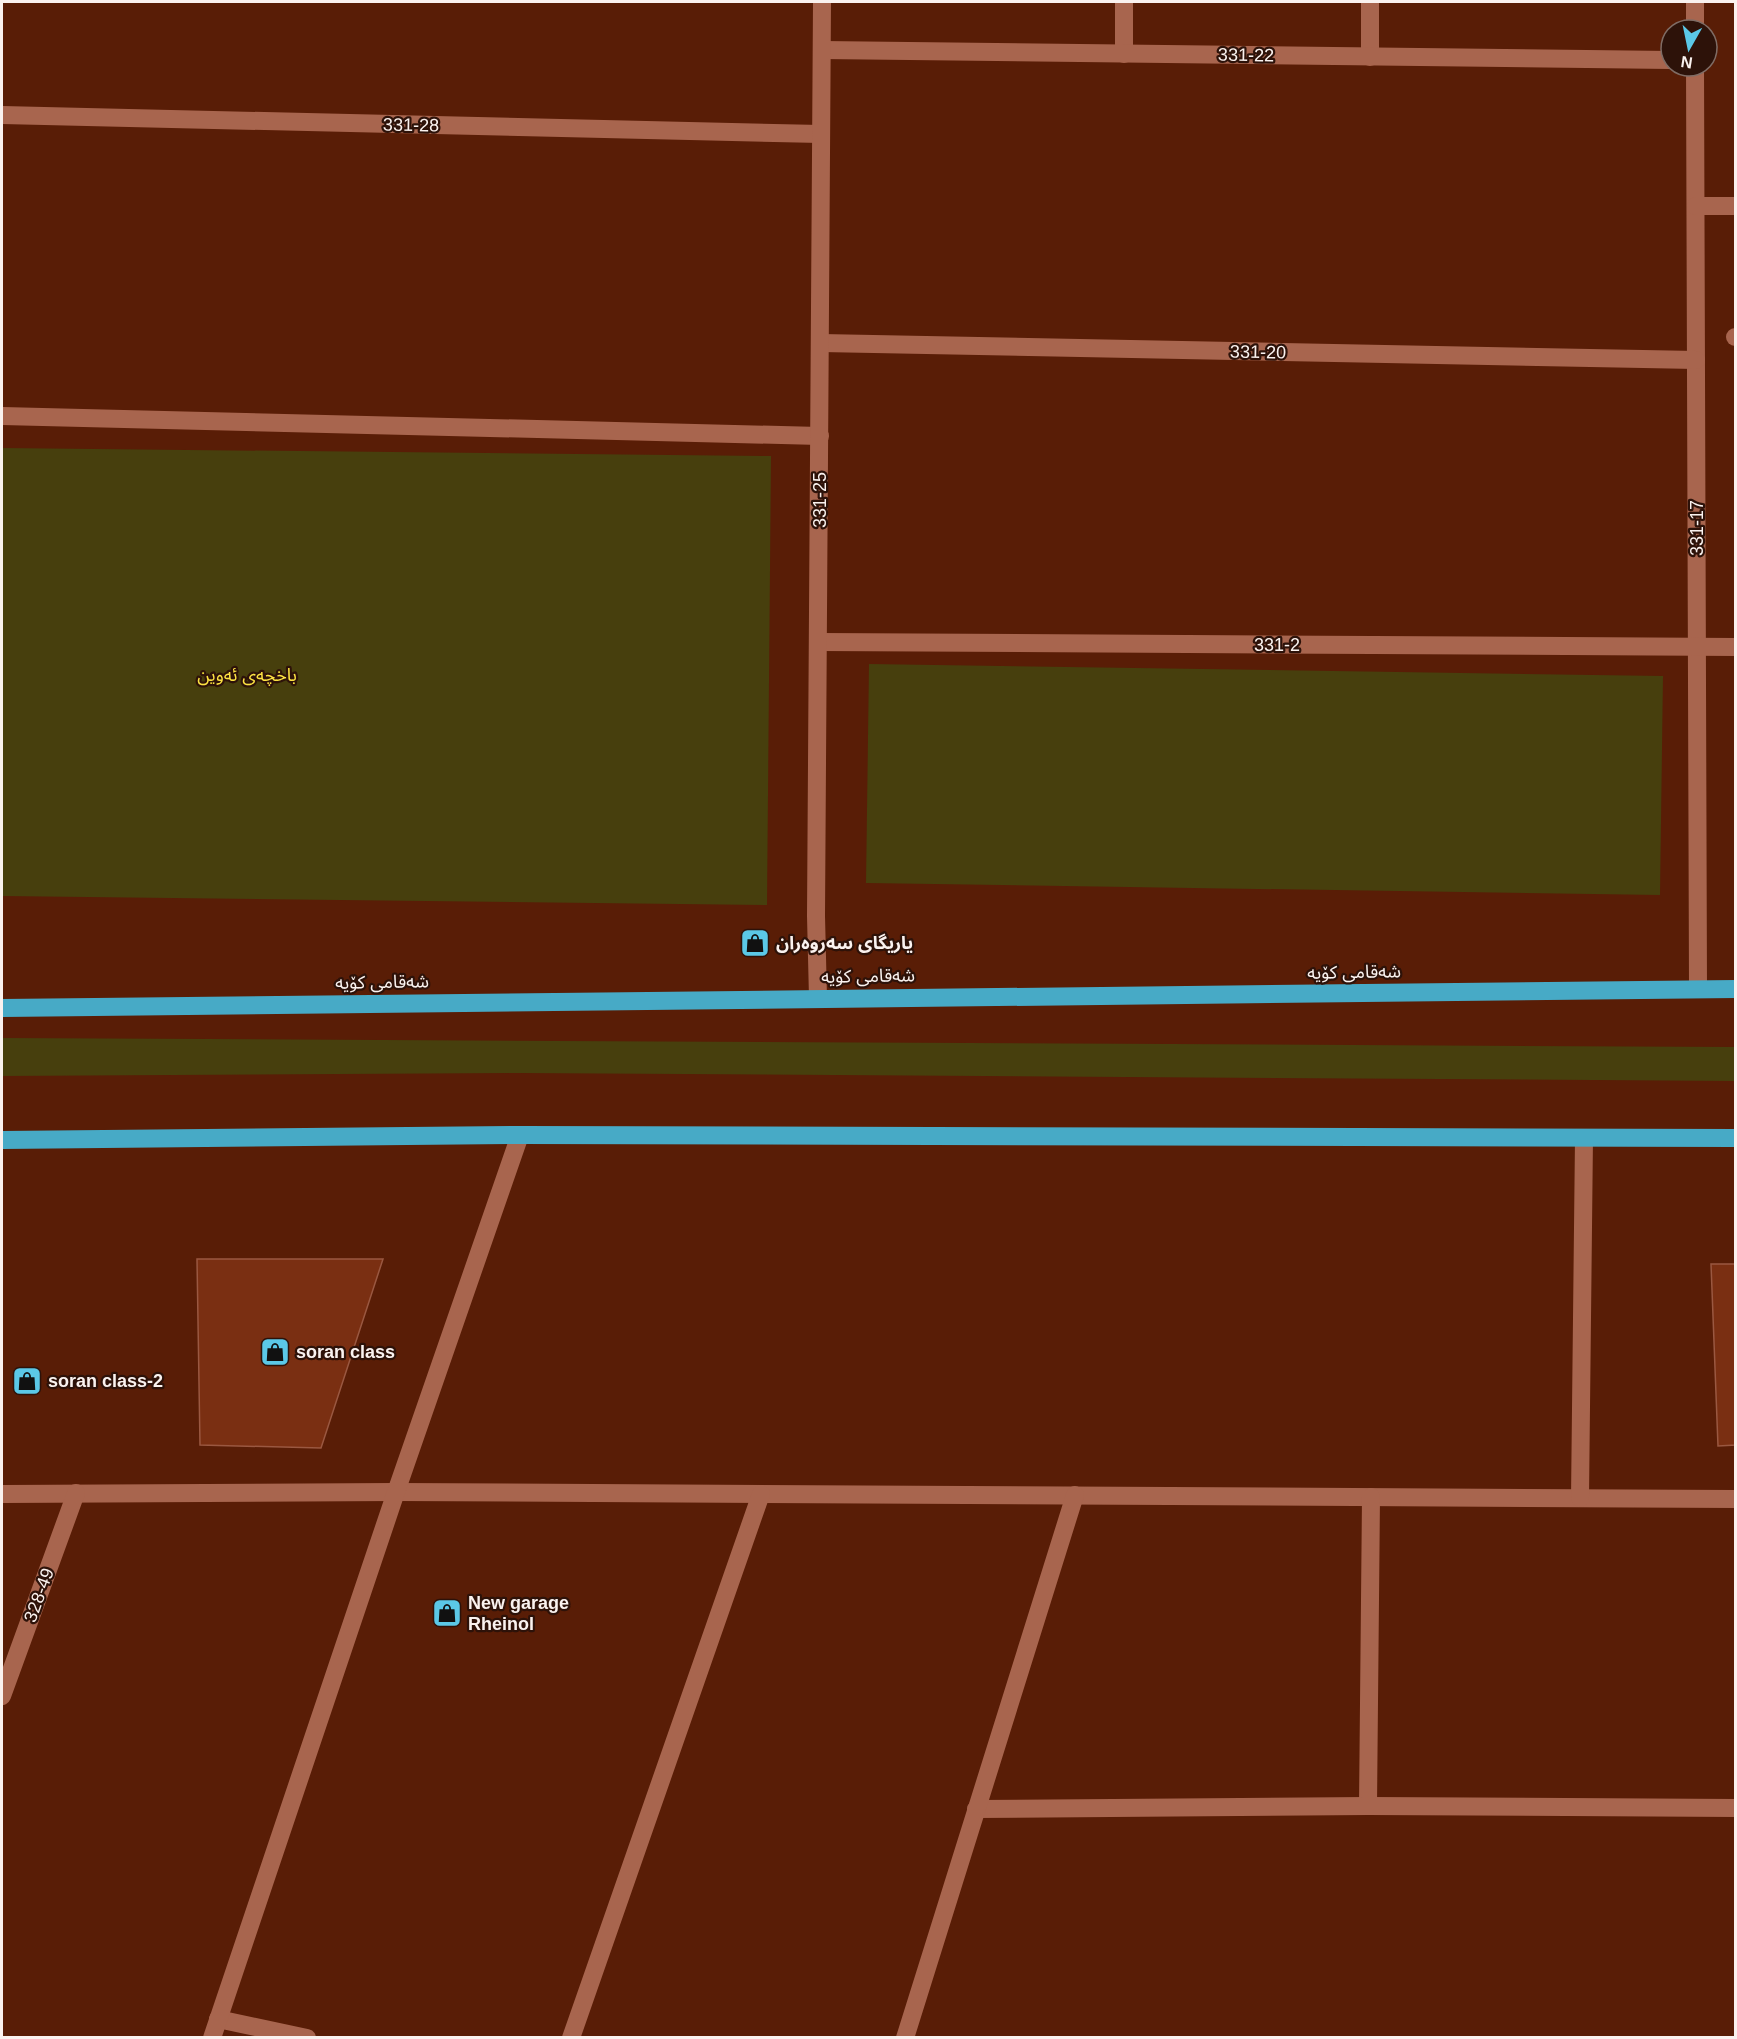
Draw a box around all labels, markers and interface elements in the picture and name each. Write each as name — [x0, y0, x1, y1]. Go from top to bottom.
north arrow — [1659, 18, 1719, 78]
street label: 331-22 — [1218, 45, 1274, 65]
text: N — [1680, 53, 1694, 72]
street label: 331-28 — [383, 115, 439, 135]
street label: 331-20 — [1230, 342, 1286, 362]
street label: 331-25 — [810, 472, 830, 528]
street label: 331-17 — [1687, 500, 1707, 556]
street label: 331-2 — [1254, 635, 1300, 655]
park label: باخچەی ئەوین — [197, 665, 297, 686]
shop icon: یاریگای سەروەران — [739, 927, 771, 959]
place label: یاریگای سەروەران — [776, 933, 913, 954]
street label: شەقامی کۆیە — [1307, 961, 1401, 984]
street label: شەقامی کۆیە — [821, 965, 915, 988]
street label: شەقامی کۆیە — [335, 971, 429, 994]
shop icon: soran class — [259, 1336, 291, 1368]
place label: soran class — [296, 1342, 395, 1362]
shop icon: soran class-2 — [11, 1365, 43, 1397]
place label: soran class-2 — [48, 1371, 163, 1391]
street label: 328-49 — [20, 1565, 58, 1625]
place label: New garage Rheinol — [468, 1593, 569, 1634]
shop icon: New garage Rheinol — [431, 1597, 463, 1629]

